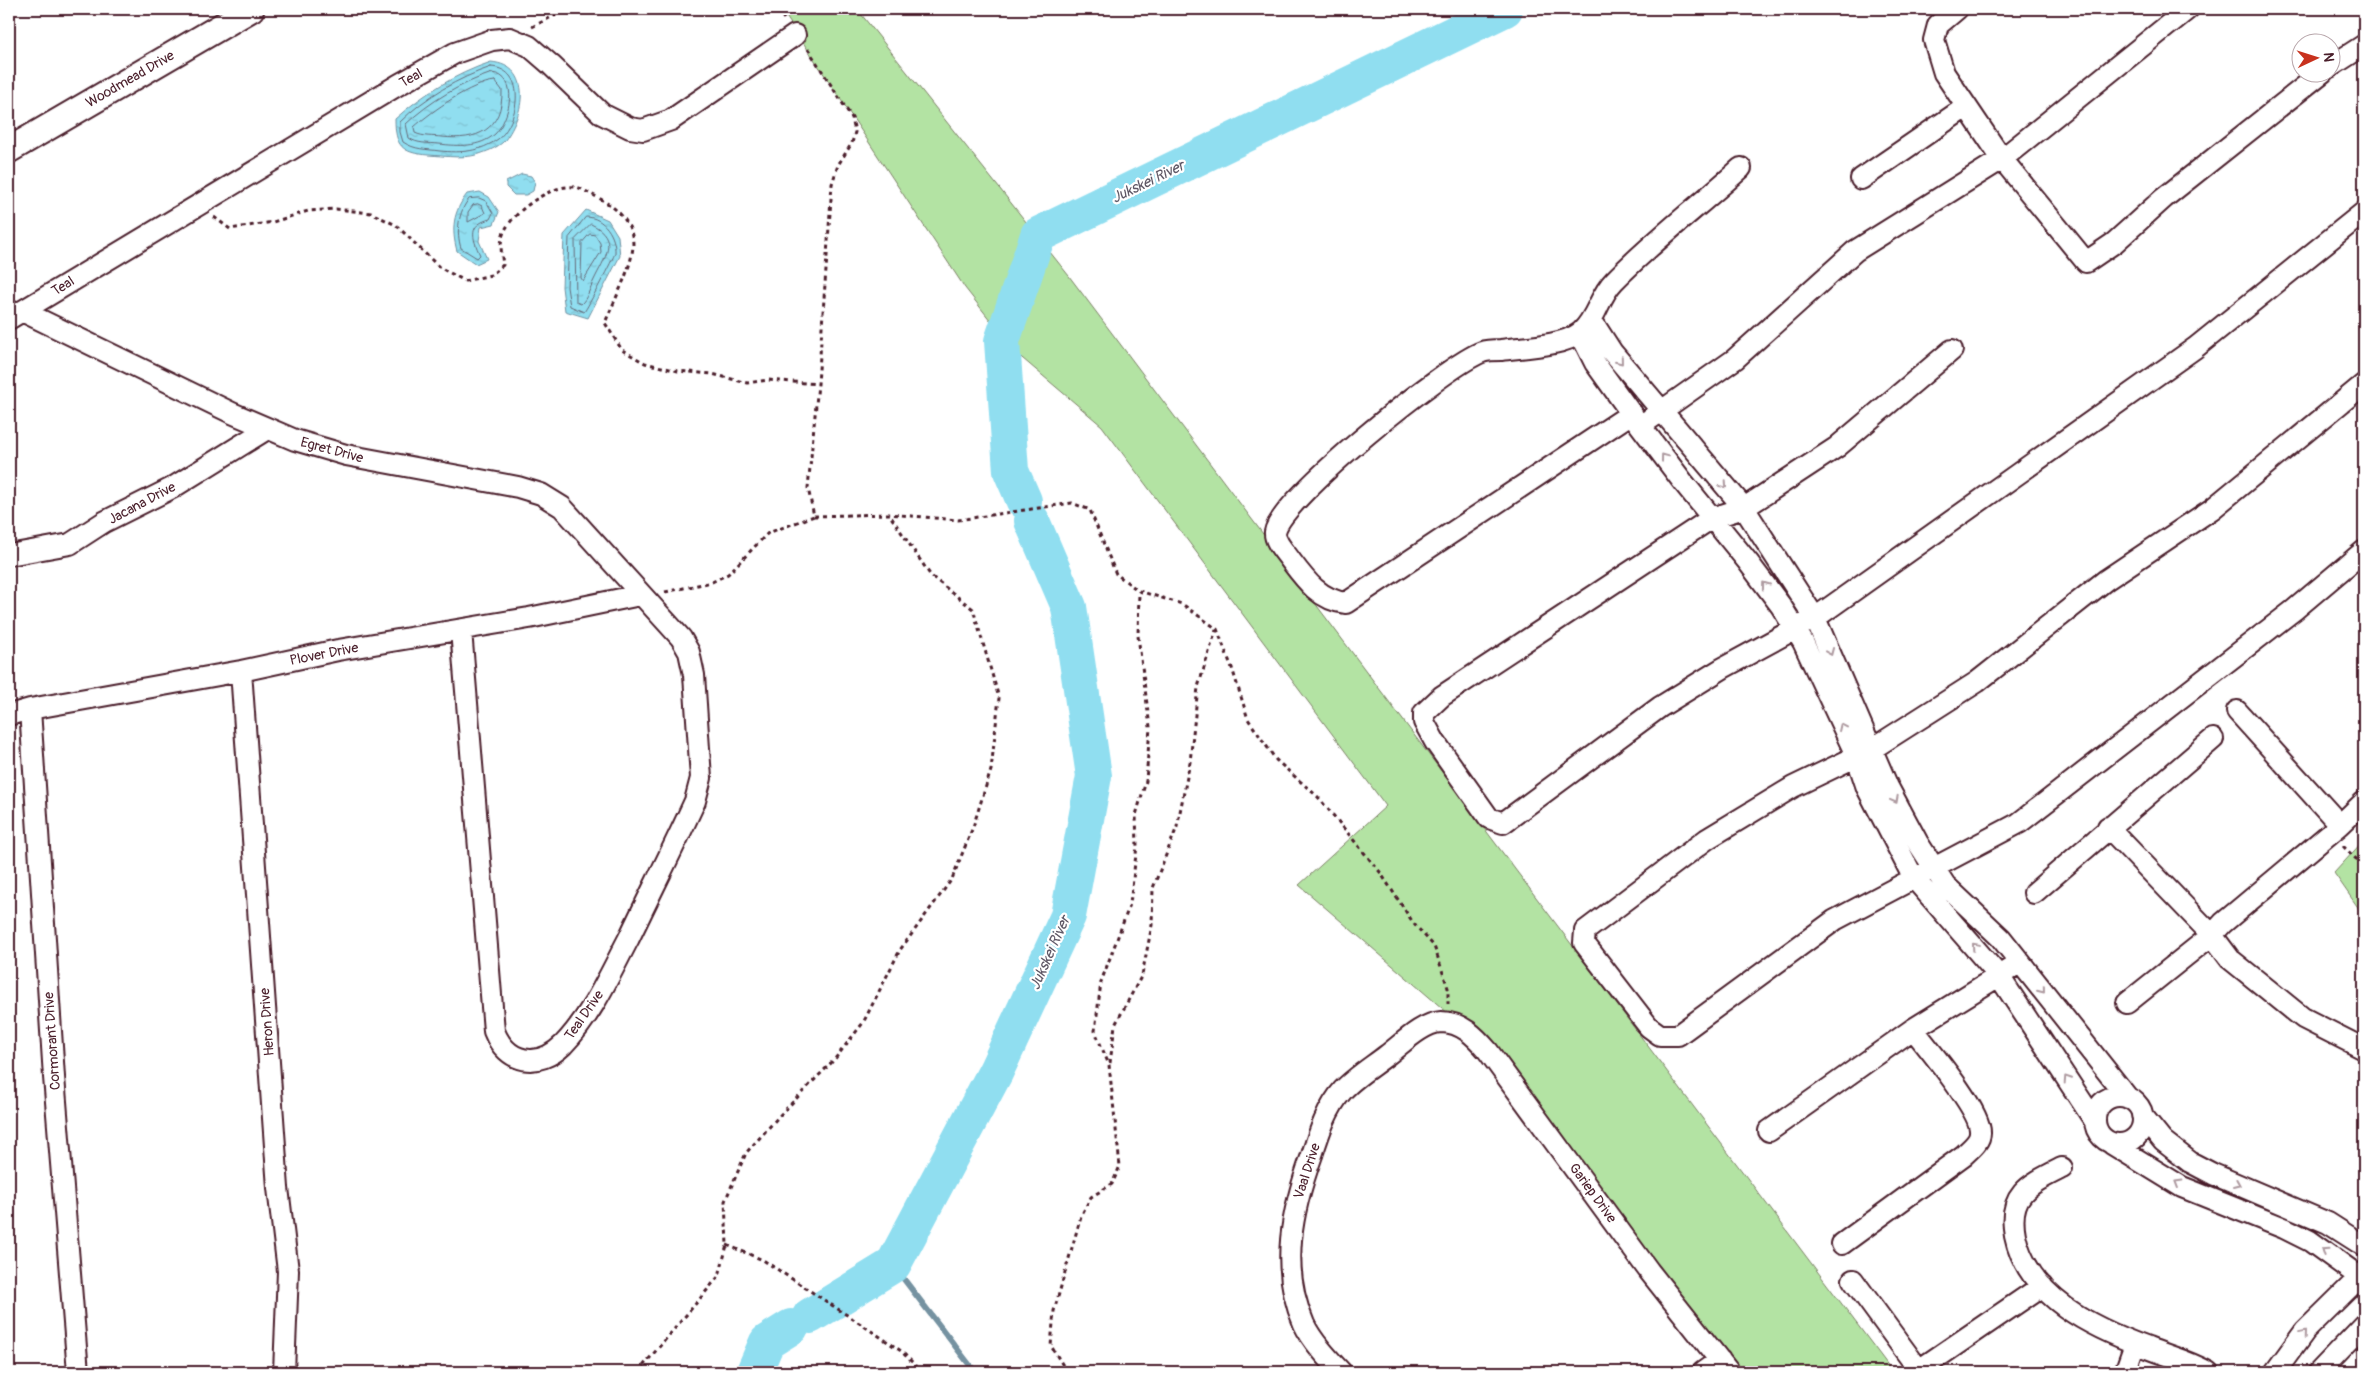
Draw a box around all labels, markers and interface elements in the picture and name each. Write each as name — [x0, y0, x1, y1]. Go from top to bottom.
north arrow — [2290, 32, 2340, 82]
street label: Woodmead Drive — [83, 47, 177, 111]
text: N — [2320, 52, 2337, 62]
street label: Teal — [397, 65, 425, 91]
water label: Jukskei River — [1109, 156, 1189, 208]
street label: Teal — [48, 273, 78, 299]
one-way arrow — [1614, 355, 1622, 364]
street label: Egret Drive — [299, 433, 365, 467]
one-way arrow — [1661, 453, 1670, 463]
street label: Jacana Drive — [105, 478, 179, 528]
one-way arrow — [1719, 480, 1728, 489]
one-way arrow — [1762, 581, 1771, 591]
street label: Plover Drive — [288, 639, 360, 669]
one-way arrow — [1824, 647, 1834, 655]
one-way arrow — [1838, 723, 1848, 732]
one-way arrow — [1889, 795, 1899, 804]
water label: Jukskei River — [1025, 912, 1075, 993]
one-way arrow — [1972, 942, 1981, 951]
one-way arrow — [2036, 984, 2044, 993]
street label: Heron Drive — [256, 987, 278, 1057]
street label: Teal Drive — [561, 987, 607, 1043]
street label: Cormorant Drive — [40, 991, 64, 1091]
one-way arrow — [2064, 1076, 2074, 1085]
street label: Vaal Drive — [1290, 1141, 1324, 1201]
street label: Gariep Drive — [1566, 1160, 1620, 1226]
one-way arrow — [2232, 1178, 2241, 1188]
one-way arrow — [2174, 1180, 2183, 1190]
one-way arrow — [2321, 1248, 2331, 1257]
one-way arrow — [2299, 1330, 2307, 1339]

